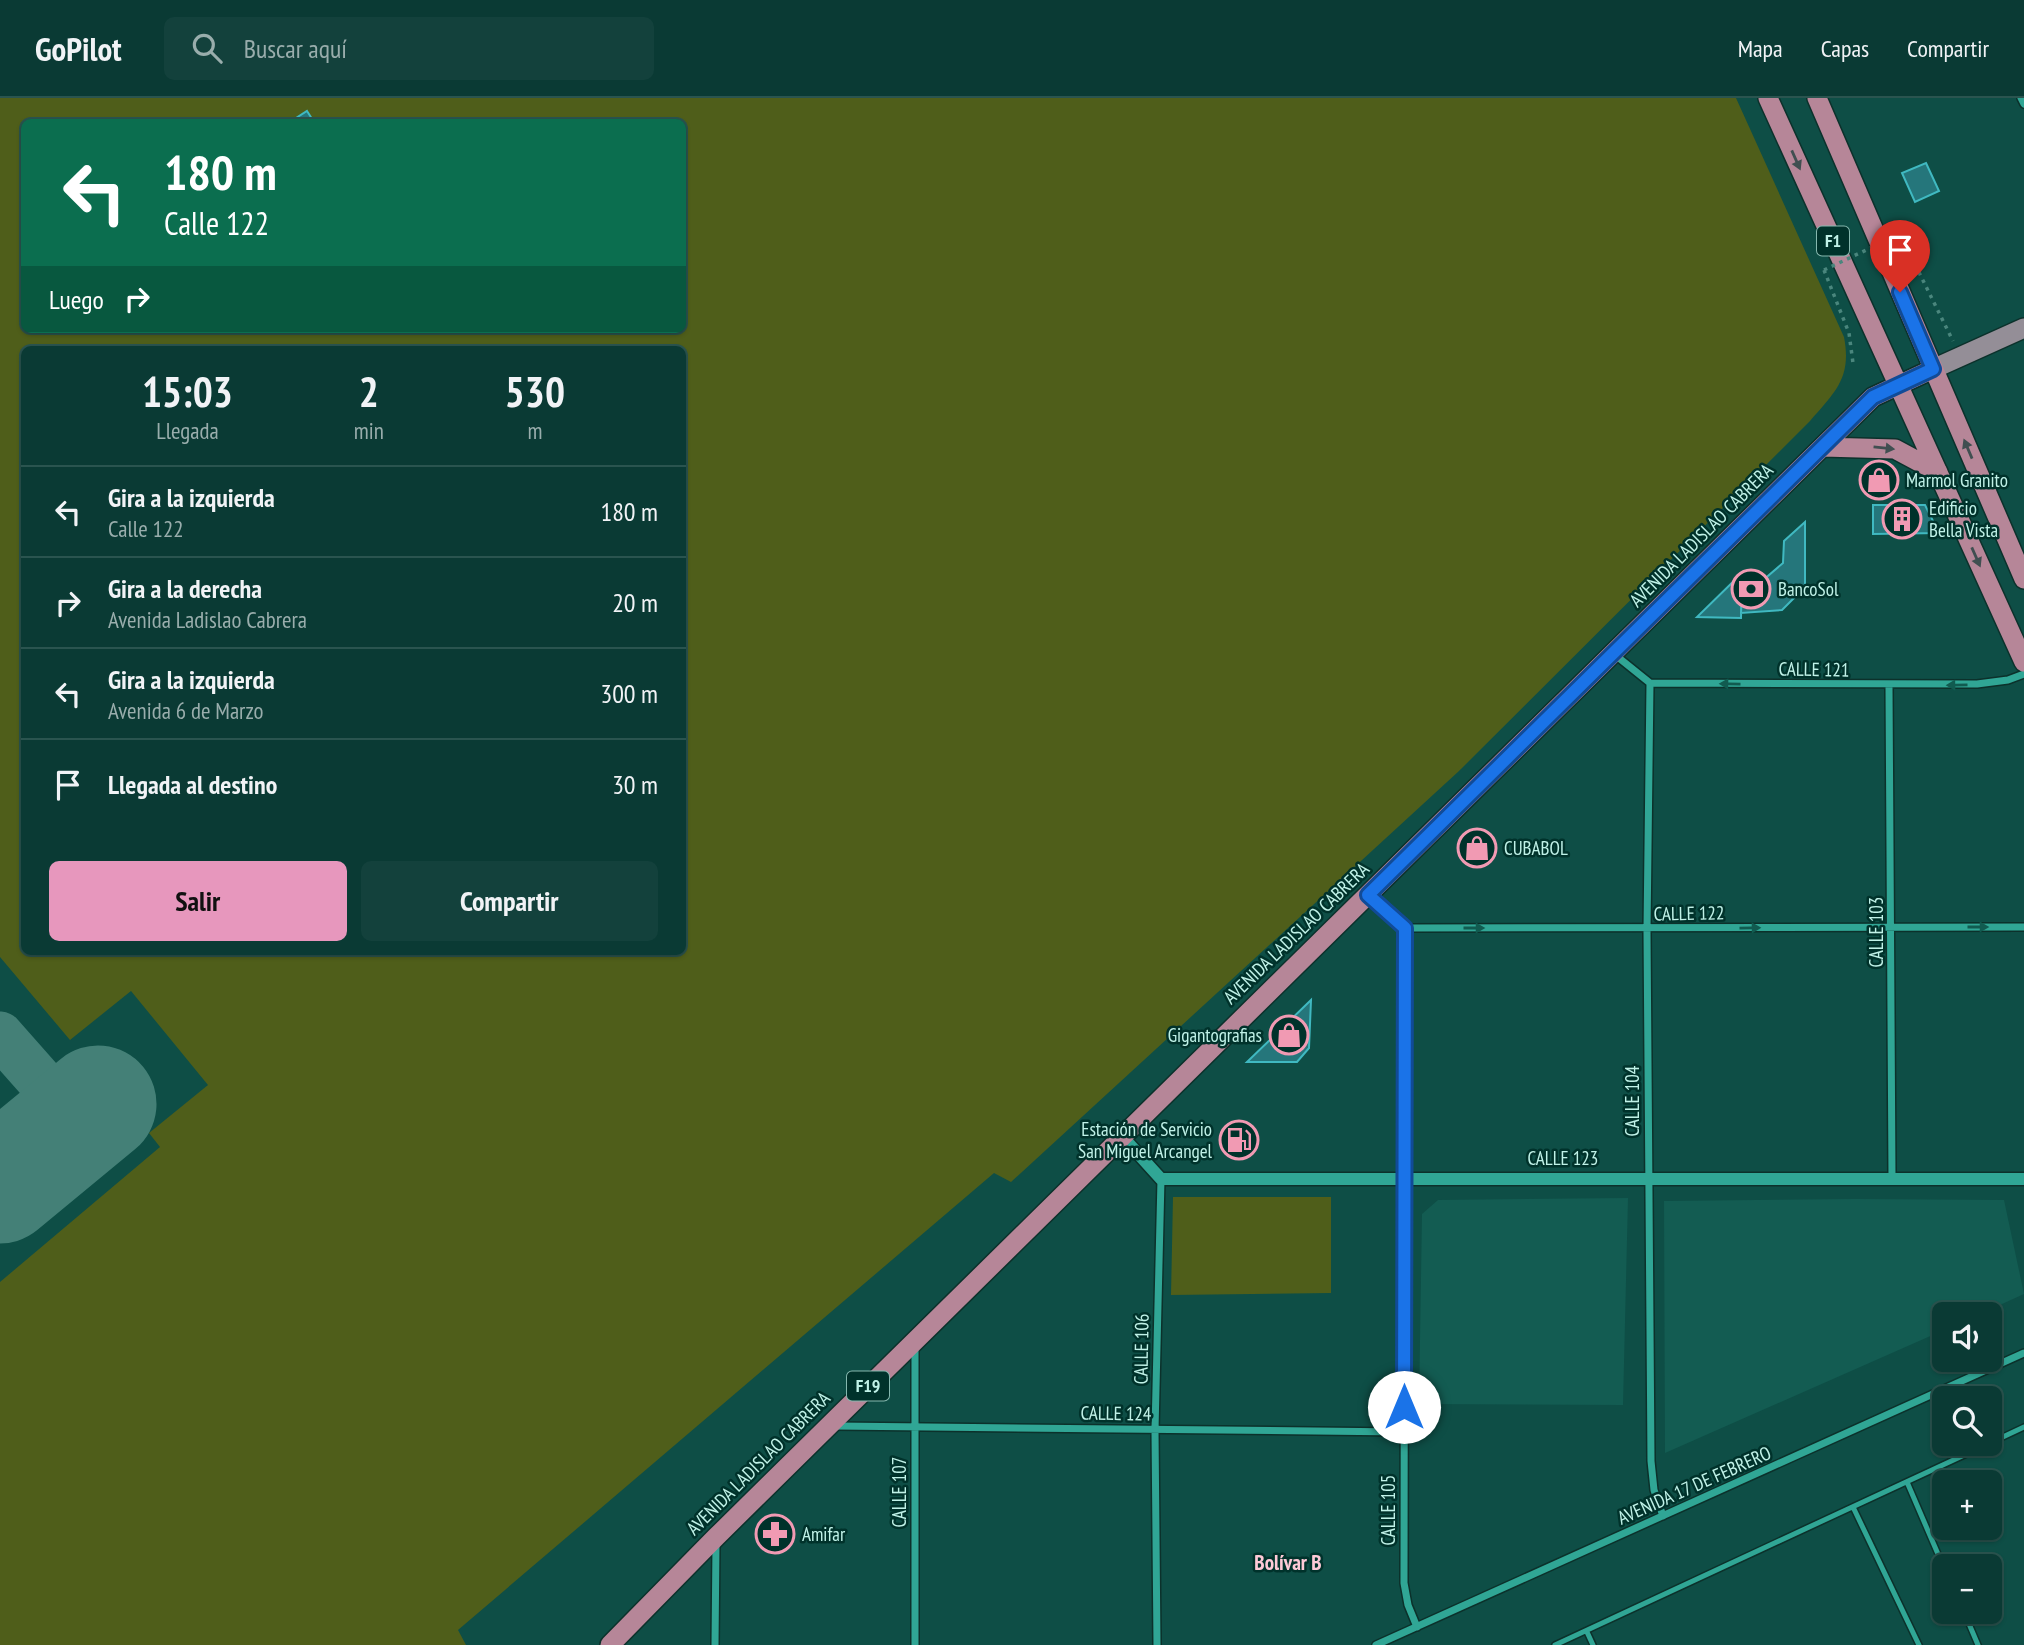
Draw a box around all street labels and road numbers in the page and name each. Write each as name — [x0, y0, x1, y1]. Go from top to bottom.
road number: F1 — [1817, 226, 1849, 256]
street label: AVENIDA LADISLAO CABRERA — [1624, 458, 1778, 612]
street label: CALLE 121 — [1778, 656, 1850, 682]
street label: AVENIDA LADISLAO CABRERA — [1218, 857, 1374, 1009]
street label: CALLE 103 — [1864, 897, 1888, 967]
street label: CALLE 122 — [1653, 900, 1725, 926]
street label: CALLE 104 — [1620, 1065, 1644, 1136]
street label: CALLE 123 — [1528, 1146, 1598, 1170]
street label: CALLE 106 — [1128, 1313, 1154, 1385]
road number: F19 — [847, 1372, 889, 1400]
street label: AVENIDA LADISLAO CABRERA — [681, 1386, 835, 1540]
street label: CALLE 124 — [1080, 1400, 1152, 1426]
street label: AVENIDA 17 DE FEBRERO — [1614, 1440, 1774, 1530]
street label: CALLE 107 — [887, 1457, 911, 1527]
street label: CALLE 105 — [1376, 1475, 1400, 1545]

